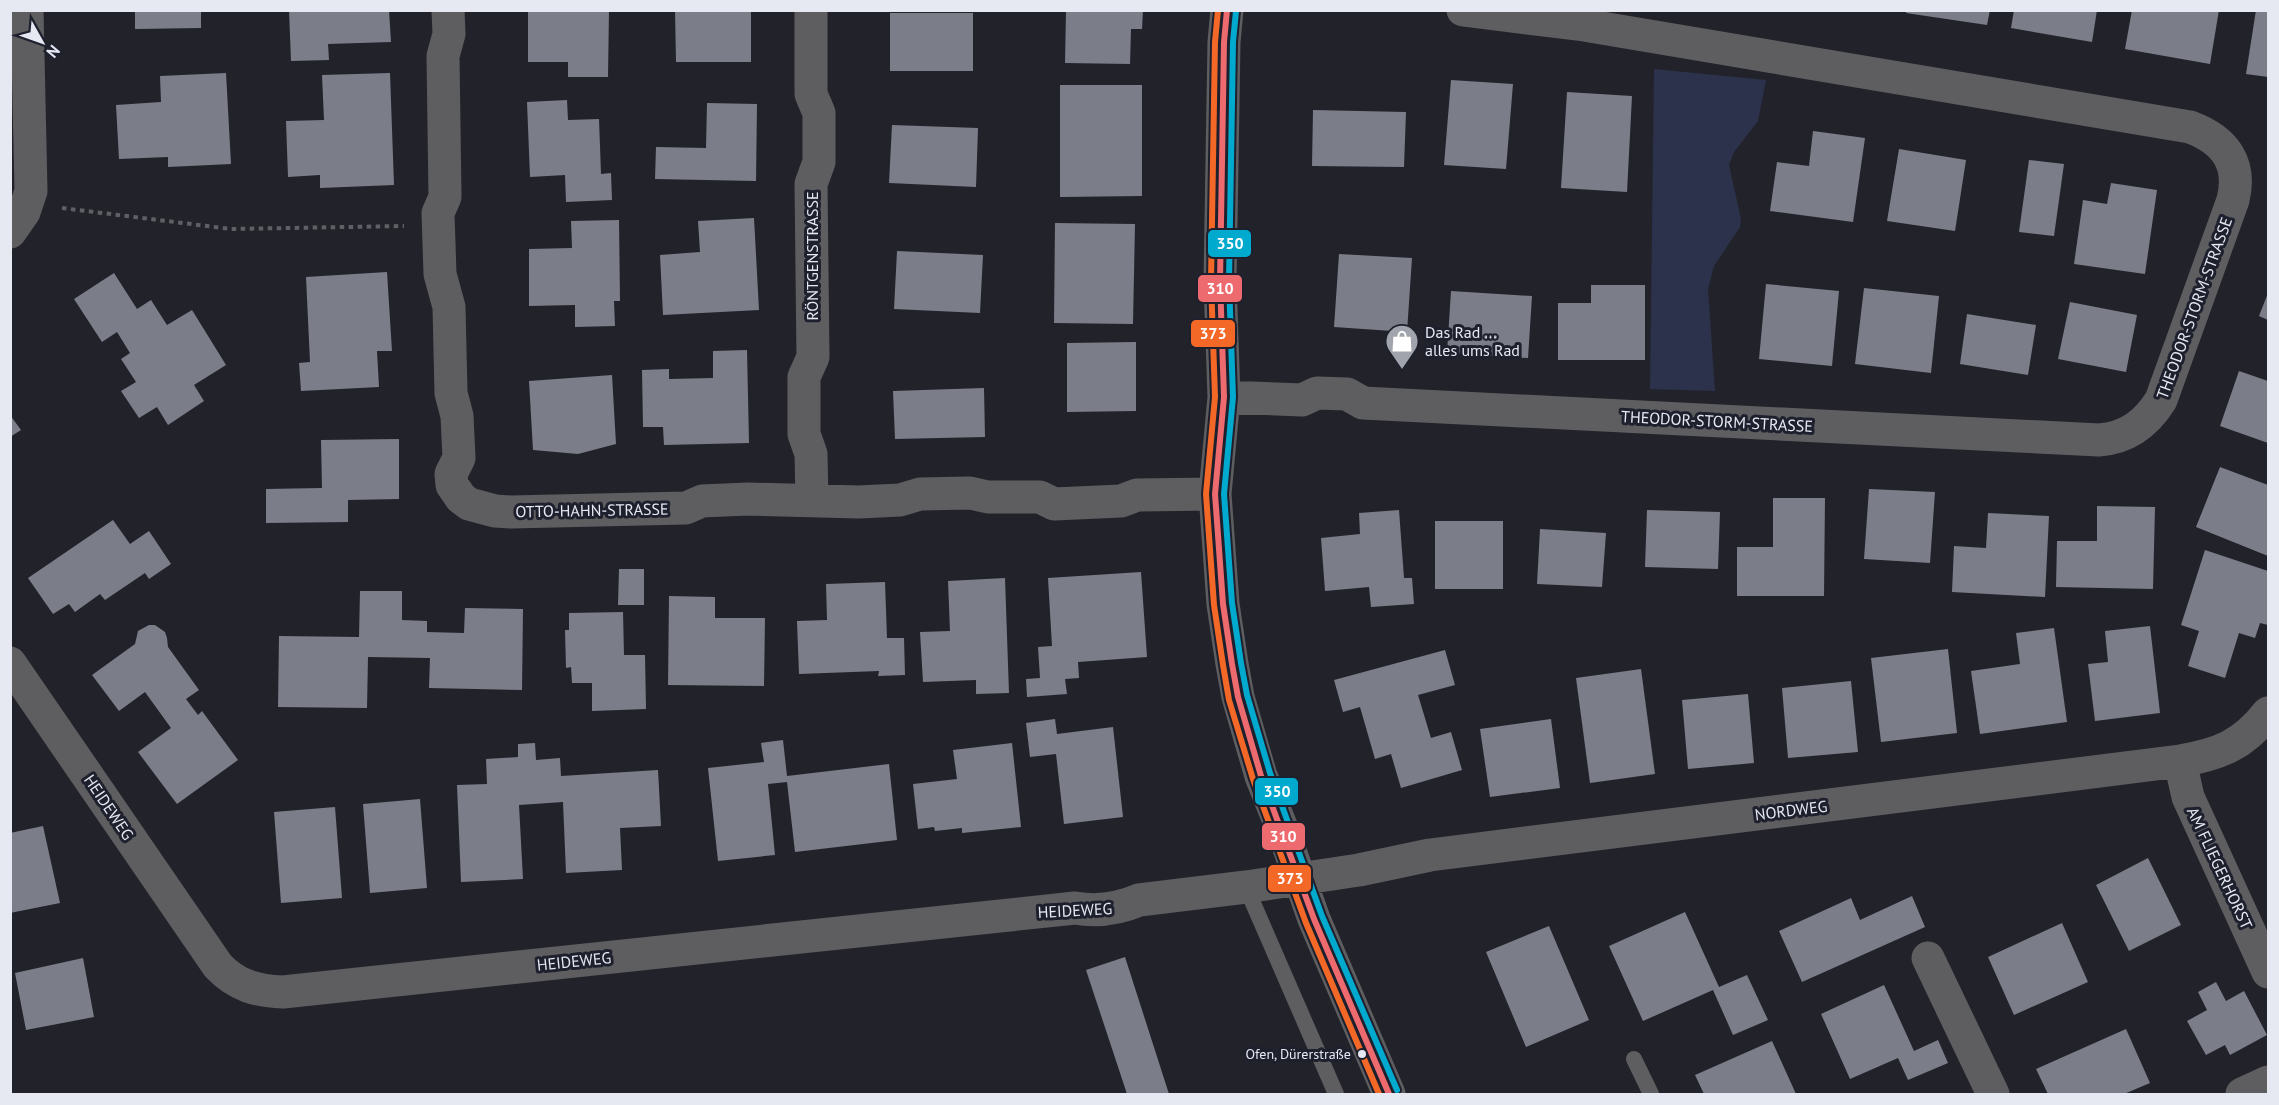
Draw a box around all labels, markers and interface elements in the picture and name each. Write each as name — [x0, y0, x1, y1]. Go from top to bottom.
north arrow — [12, 12, 72, 72]
text: N — [42, 41, 65, 62]
street label: RÖNTGENSTRASSE — [802, 191, 822, 321]
street label: THEODOR-STORM-STRASSE — [2152, 214, 2236, 402]
line badge: 350 — [1207, 229, 1252, 258]
text: 350 — [1216, 233, 1244, 253]
line badge: 310 — [1197, 274, 1243, 303]
text: 310 — [1206, 278, 1234, 298]
line badge: 373 — [1190, 319, 1236, 348]
place label: Das Rad ... alles ums Rad — [1425, 322, 1520, 360]
text: 373 — [1199, 323, 1227, 343]
shop icon: Das Rad ... alles ums Rad — [1384, 323, 1420, 370]
street label: THEODOR-STORM-STRASSE — [1621, 406, 1813, 436]
street label: OTTO-HAHN-STRASSE — [515, 499, 669, 521]
street label: HEIDEWEG — [80, 770, 138, 844]
line badge: 350 — [1254, 777, 1299, 806]
text: 350 — [1263, 781, 1291, 801]
street label: NORDWEG — [1754, 796, 1828, 824]
street label: AM FLIEGERHORST — [2183, 804, 2257, 932]
line badge: 310 — [1261, 822, 1306, 851]
text: 310 — [1269, 826, 1297, 846]
line badge: 373 — [1267, 864, 1312, 893]
text: 373 — [1276, 868, 1304, 888]
street label: HEIDEWEG — [1037, 898, 1113, 922]
street label: HEIDEWEG — [536, 947, 612, 975]
place label: Ofen, Dürerstraße — [1245, 1045, 1351, 1063]
marker: Ofen, Dürerstraße — [1356, 1048, 1368, 1060]

